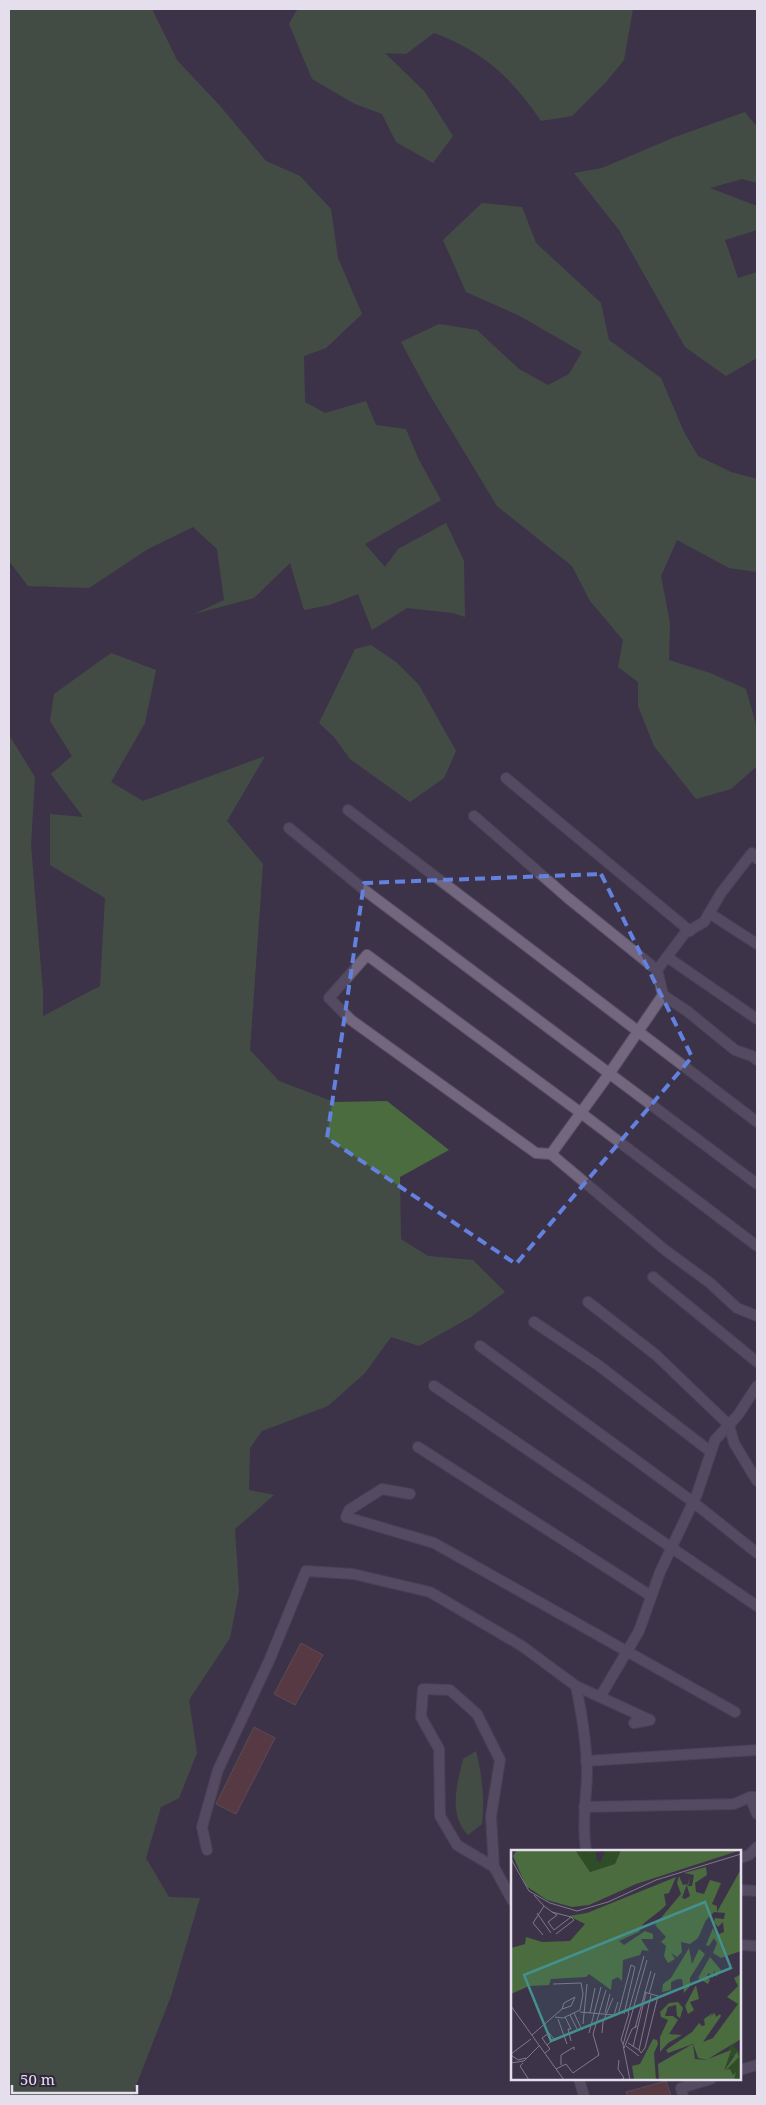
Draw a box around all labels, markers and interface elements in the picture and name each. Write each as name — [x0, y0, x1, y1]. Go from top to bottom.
inset map — [511, 1850, 741, 2080]
scale bar — [12, 2062, 138, 2094]
text: 50 m — [20, 2069, 55, 2089]

